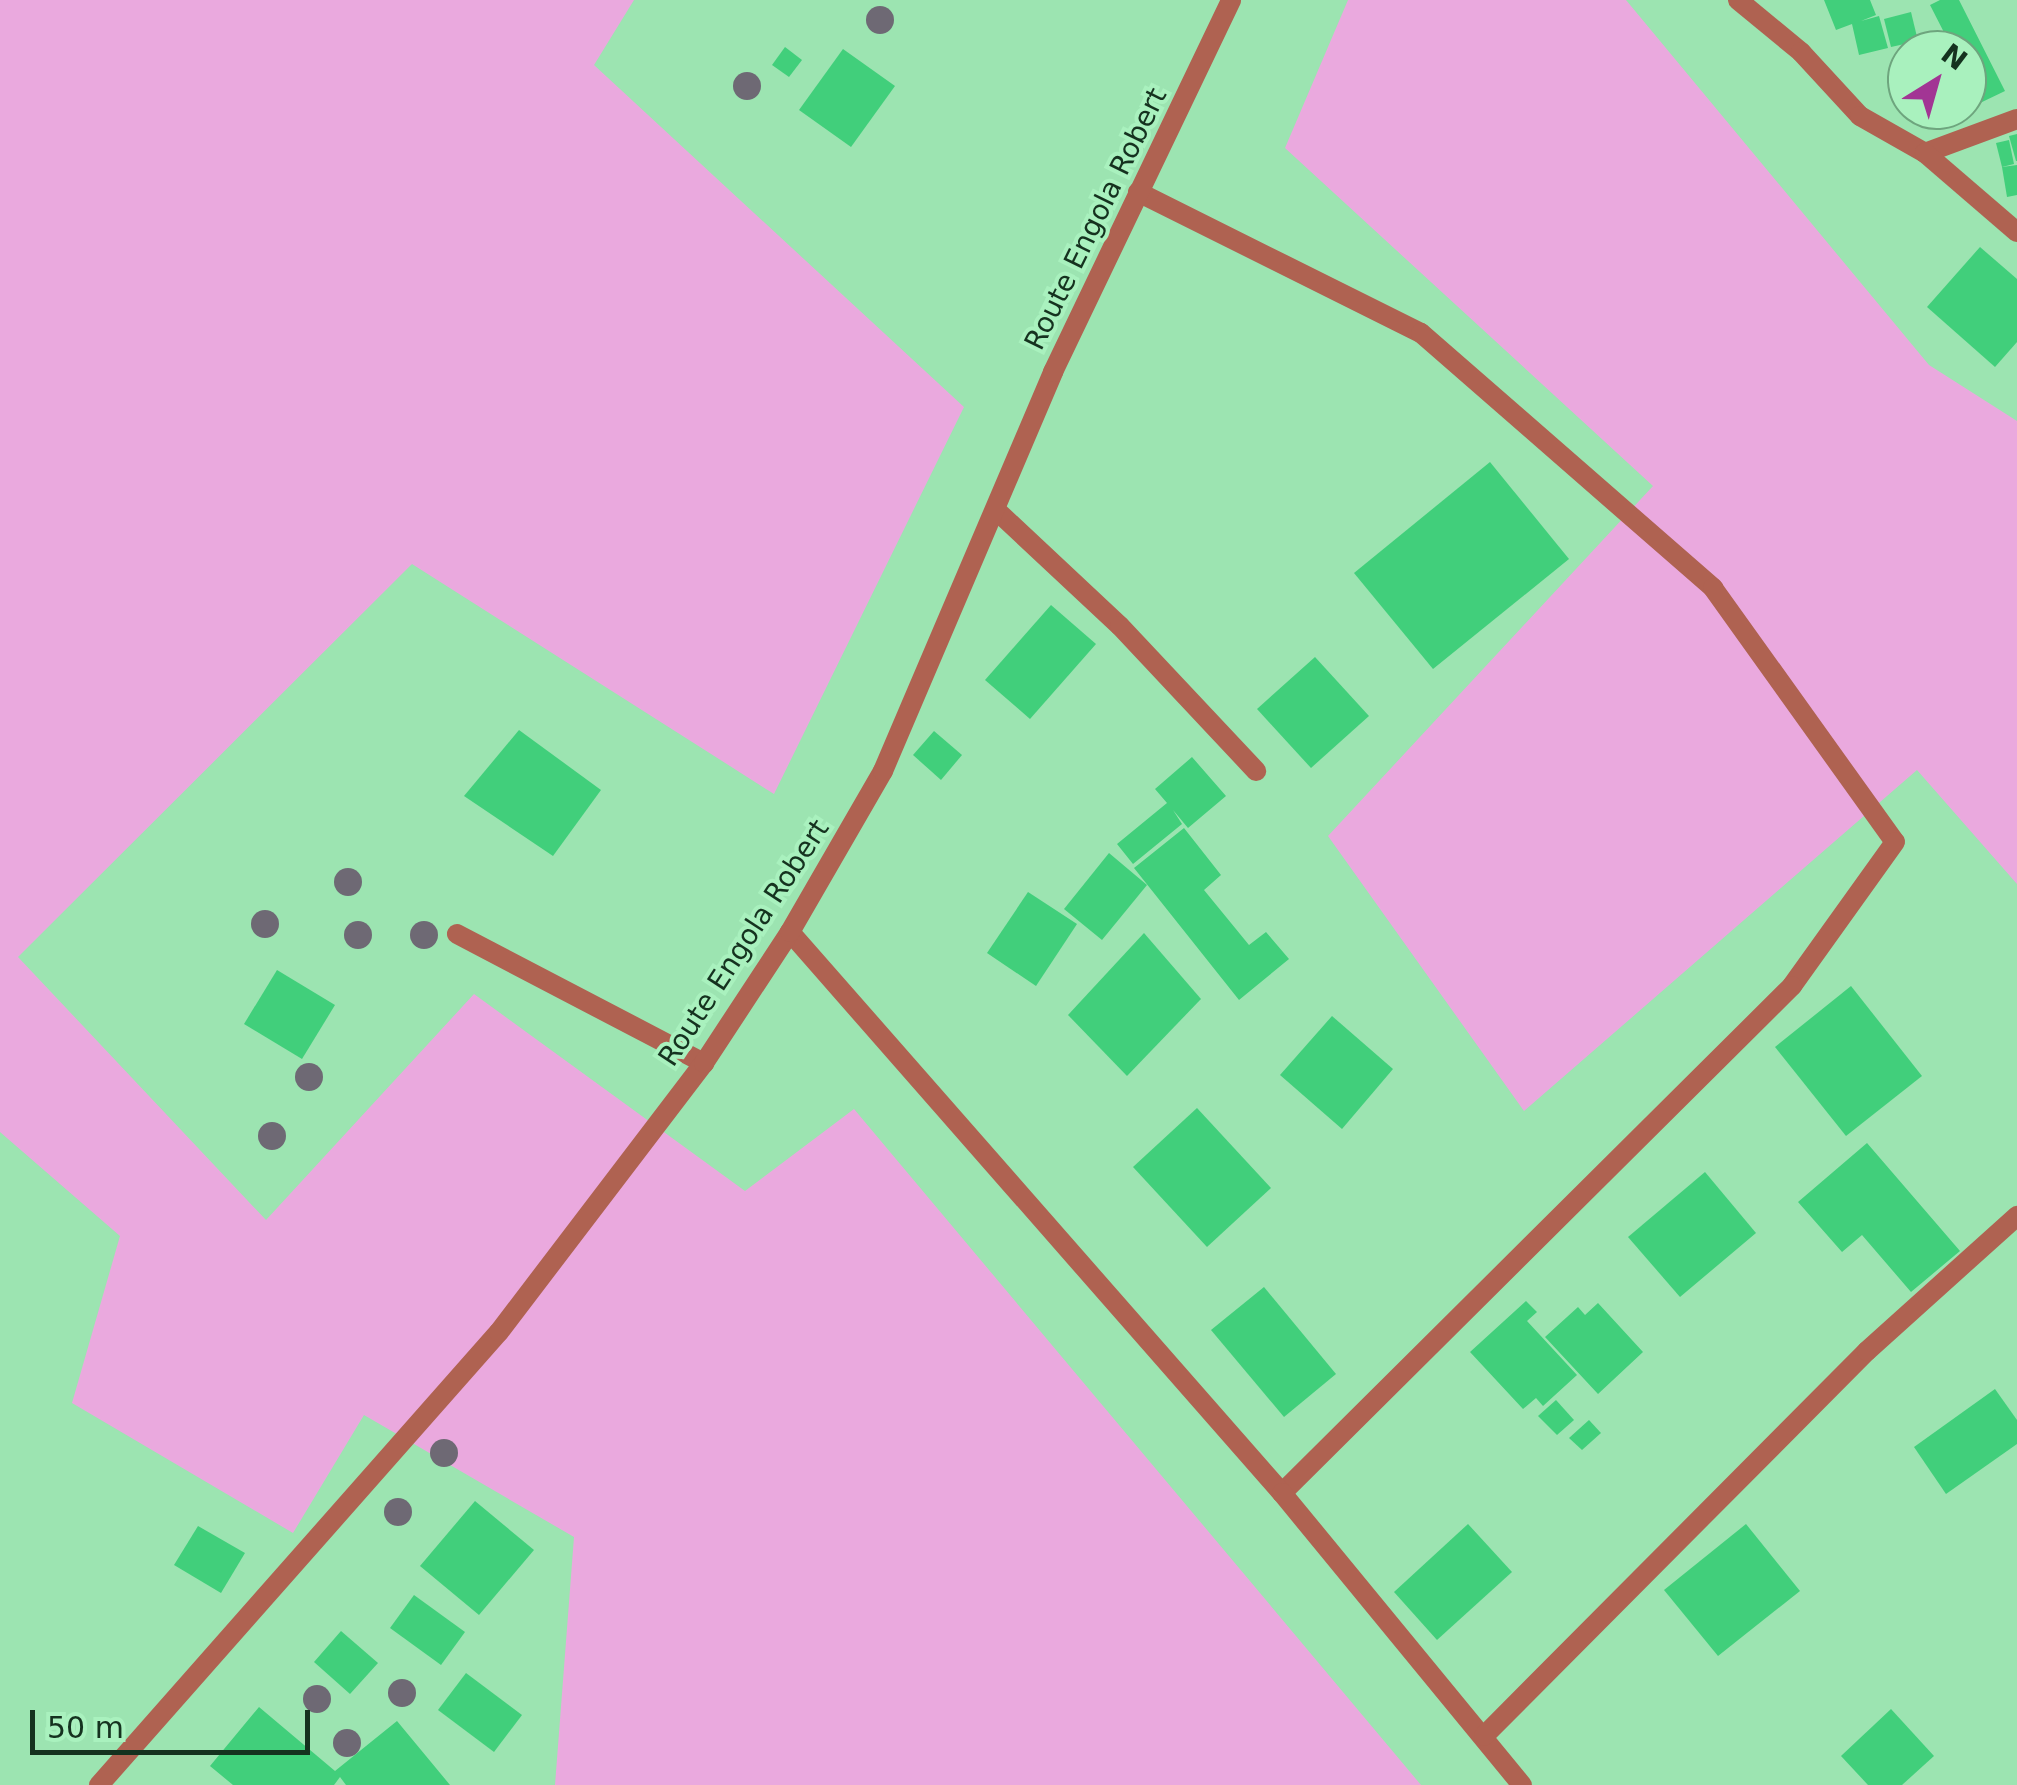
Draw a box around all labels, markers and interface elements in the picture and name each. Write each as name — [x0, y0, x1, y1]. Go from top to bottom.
north arrow — [1887, 30, 1987, 130]
text: N — [1935, 37, 1973, 77]
street label: Route Engola Robert — [1018, 83, 1174, 355]
street label: Route Engola Robert — [652, 813, 836, 1073]
scale bar — [35, 1690, 315, 1752]
text: 50 m — [47, 1710, 124, 1745]

